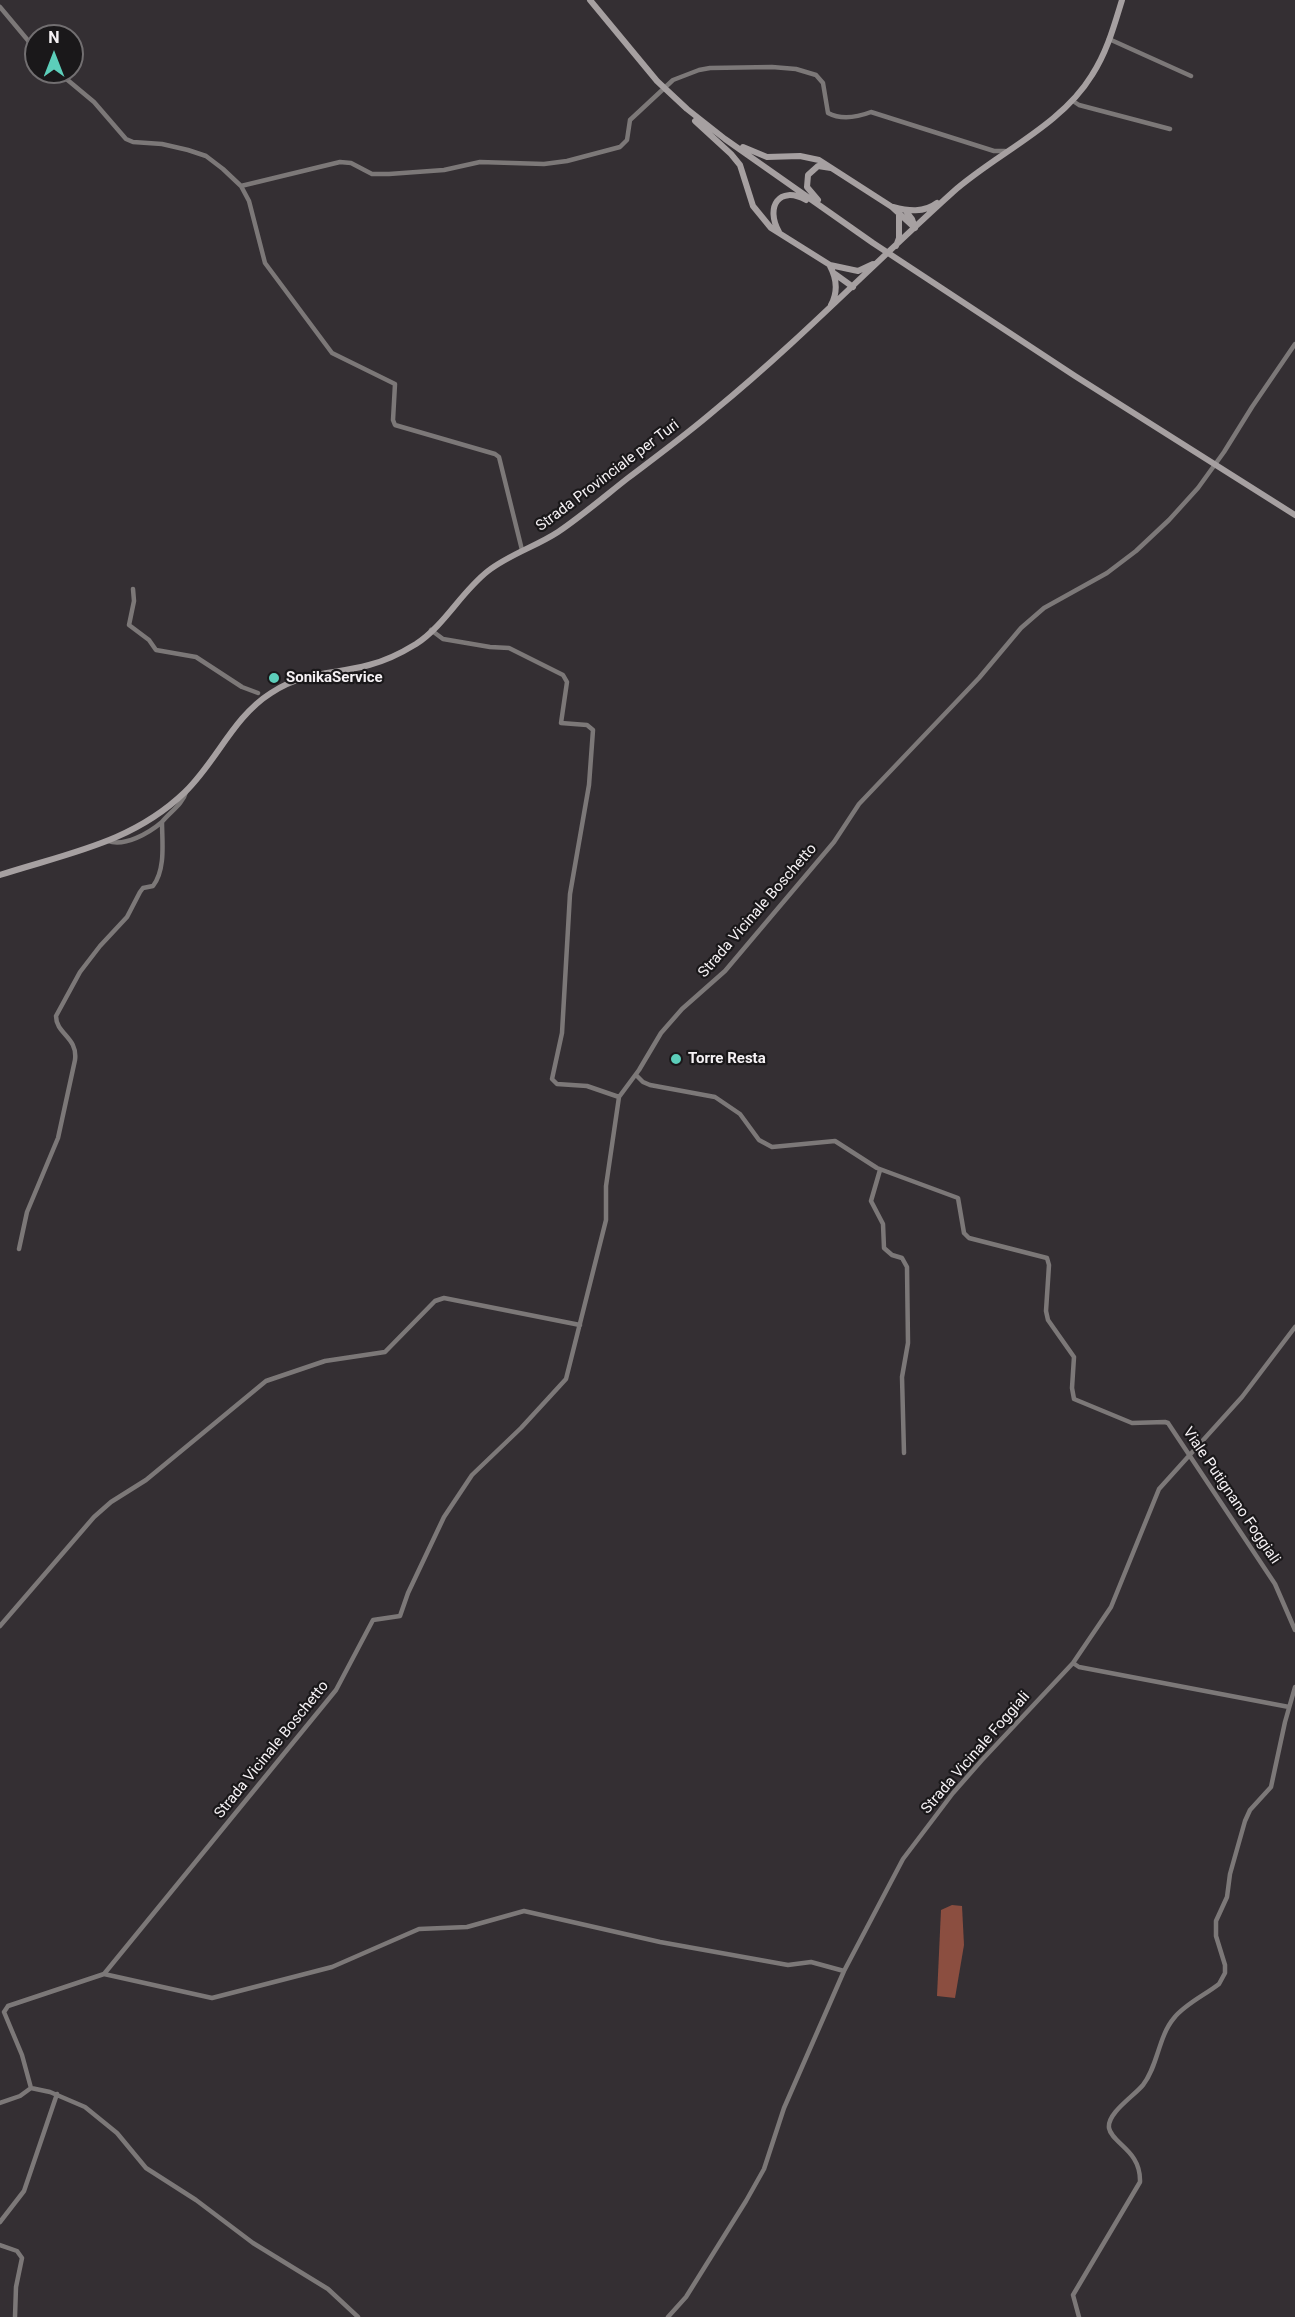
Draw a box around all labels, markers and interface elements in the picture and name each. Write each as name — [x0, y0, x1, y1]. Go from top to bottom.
north arrow — [24, 24, 84, 84]
text: N — [48, 28, 60, 47]
street label: Strada Provinciale per Turi — [533, 416, 683, 536]
place label: SonikaService — [286, 669, 383, 687]
marker: SonikaService — [267, 671, 281, 685]
street label: Strada Vicinale Boschetto — [695, 840, 821, 982]
place label: Torre Resta — [688, 1050, 766, 1068]
marker: Torre Resta — [669, 1052, 683, 1066]
street label: Viale Putignano Foggiali — [1179, 1424, 1283, 1568]
street label: Strada Vicinale Boschetto — [211, 1678, 333, 1822]
street label: Strada Vicinale Foggiali — [918, 1688, 1034, 1818]

